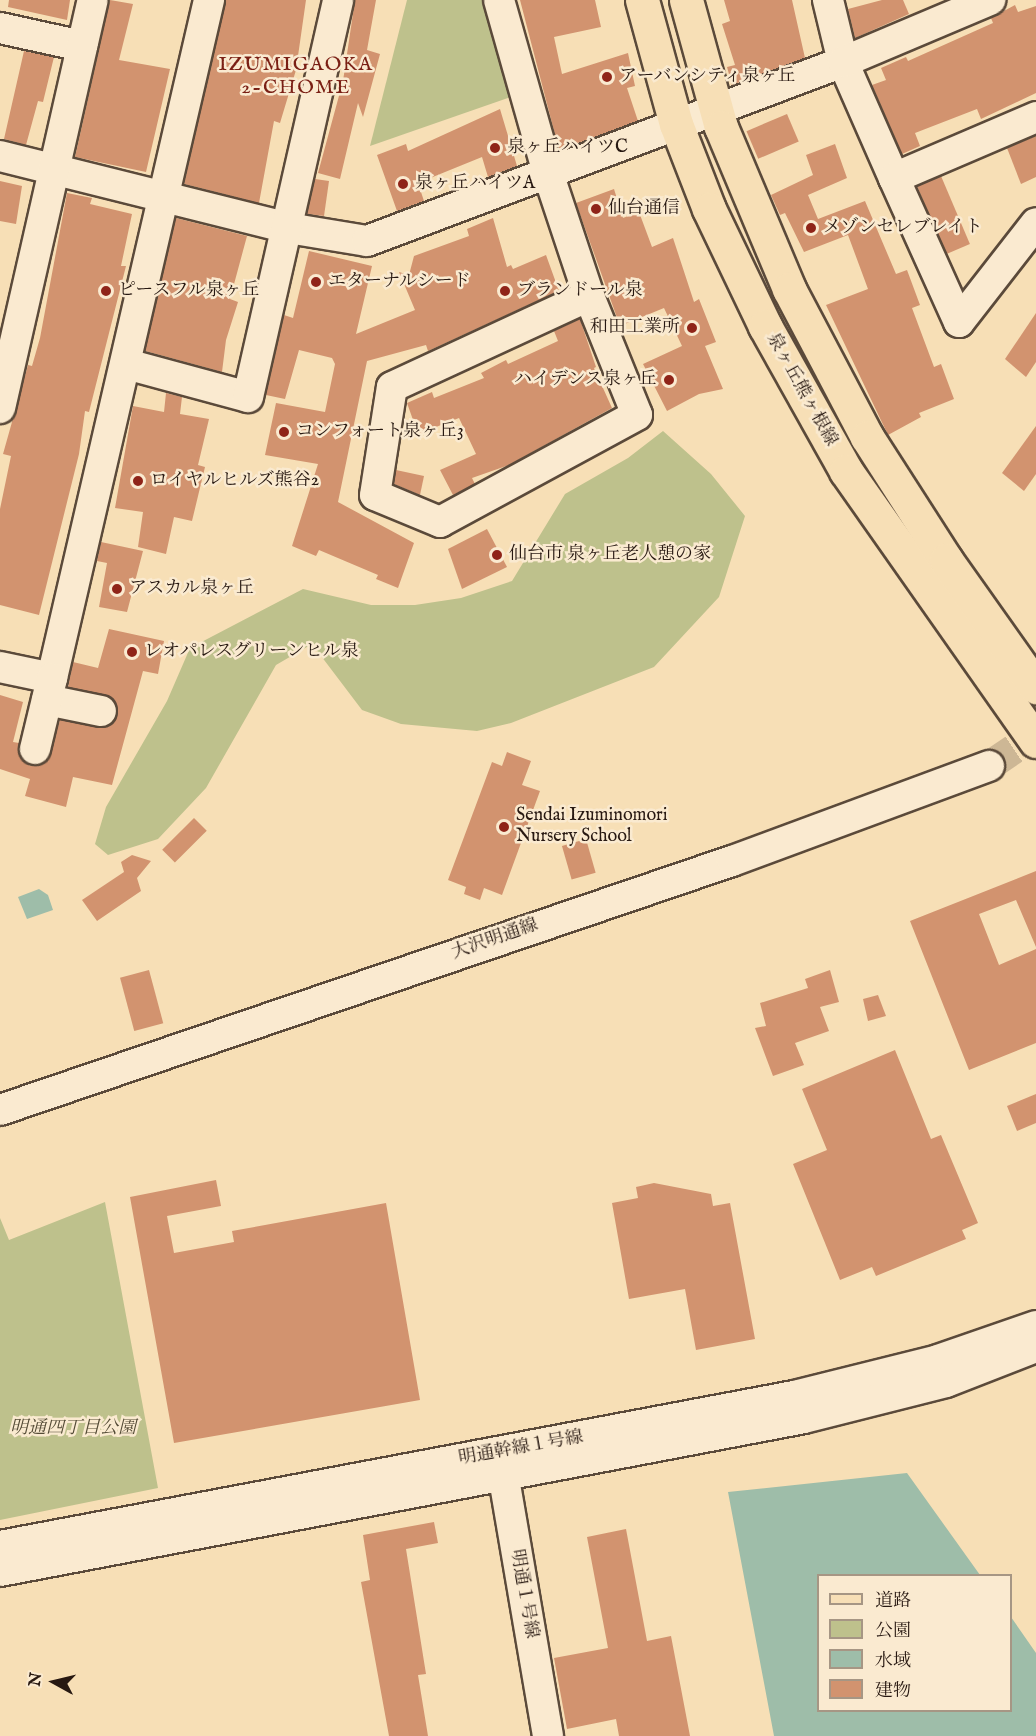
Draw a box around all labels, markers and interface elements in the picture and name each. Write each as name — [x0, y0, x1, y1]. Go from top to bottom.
district label: IZUMIGAOKA 2-CHOME — [218, 53, 374, 100]
place label: アーバンシティ泉ヶ丘 — [619, 66, 798, 88]
marker: アーバンシティ泉ヶ丘 — [600, 70, 614, 84]
place label: 泉ヶ丘ハイツC — [507, 137, 628, 159]
marker: 泉ヶ丘ハイツC — [488, 141, 502, 155]
place label: 泉ヶ丘ハイツA — [415, 173, 535, 195]
marker: 泉ヶ丘ハイツA — [396, 177, 410, 191]
place label: 仙台通信 — [608, 198, 680, 220]
marker: 仙台通信 — [589, 202, 603, 216]
place label: メゾンセレブレイト — [823, 217, 985, 239]
marker: メゾンセレブレイト — [804, 221, 818, 235]
place label: エターナルシード — [328, 271, 472, 293]
marker: エターナルシード — [309, 275, 323, 289]
place label: ピースフル泉ヶ丘 — [118, 280, 261, 302]
place label: ブランドール泉 — [517, 280, 643, 302]
marker: ピースフル泉ヶ丘 — [99, 284, 113, 298]
marker: ブランドール泉 — [498, 284, 512, 298]
place label: 和田工業所 — [590, 317, 680, 339]
marker: 和田工業所 — [685, 321, 699, 335]
street label: 泉ヶ丘熊ヶ根線 — [761, 330, 841, 450]
place label: ハイデンス泉ヶ丘 — [513, 369, 657, 391]
marker: ハイデンス泉ヶ丘 — [662, 373, 676, 387]
place label: コンフォート泉ヶ丘3 — [296, 421, 465, 443]
marker: コンフォート泉ヶ丘3 — [277, 425, 291, 439]
place label: ロイヤルヒルズ熊谷2 — [150, 470, 320, 492]
marker: ロイヤルヒルズ熊谷2 — [131, 474, 145, 488]
place label: 仙台市 泉ヶ丘老人憩の家 — [509, 544, 711, 566]
marker: 仙台市 泉ヶ丘老人憩の家 — [490, 548, 504, 562]
place label: アスカル泉ヶ丘 — [129, 578, 255, 600]
marker: アスカル泉ヶ丘 — [110, 582, 124, 596]
place label: レオパレスグリーンヒル泉 — [144, 641, 360, 663]
marker: レオパレスグリーンヒル泉 — [125, 645, 139, 659]
place label: Sendai Izuminomori Nursery School — [516, 806, 668, 848]
marker: Sendai Izuminomori Nursery School — [497, 820, 511, 834]
street label: 大沢明通線 — [449, 915, 541, 965]
park label: 明通四丁目公園 — [10, 1418, 136, 1440]
street label: 明通幹線１号線 — [457, 1427, 585, 1471]
street label: 明通１号線 — [505, 1548, 541, 1640]
legend — [817, 1574, 1012, 1712]
text: 道路 — [875, 1590, 911, 1613]
text: 公園 — [875, 1620, 911, 1643]
text: 水域 — [875, 1650, 911, 1673]
north arrow — [24, 1652, 84, 1712]
text: N — [25, 1671, 47, 1688]
text: 建物 — [875, 1680, 911, 1703]

